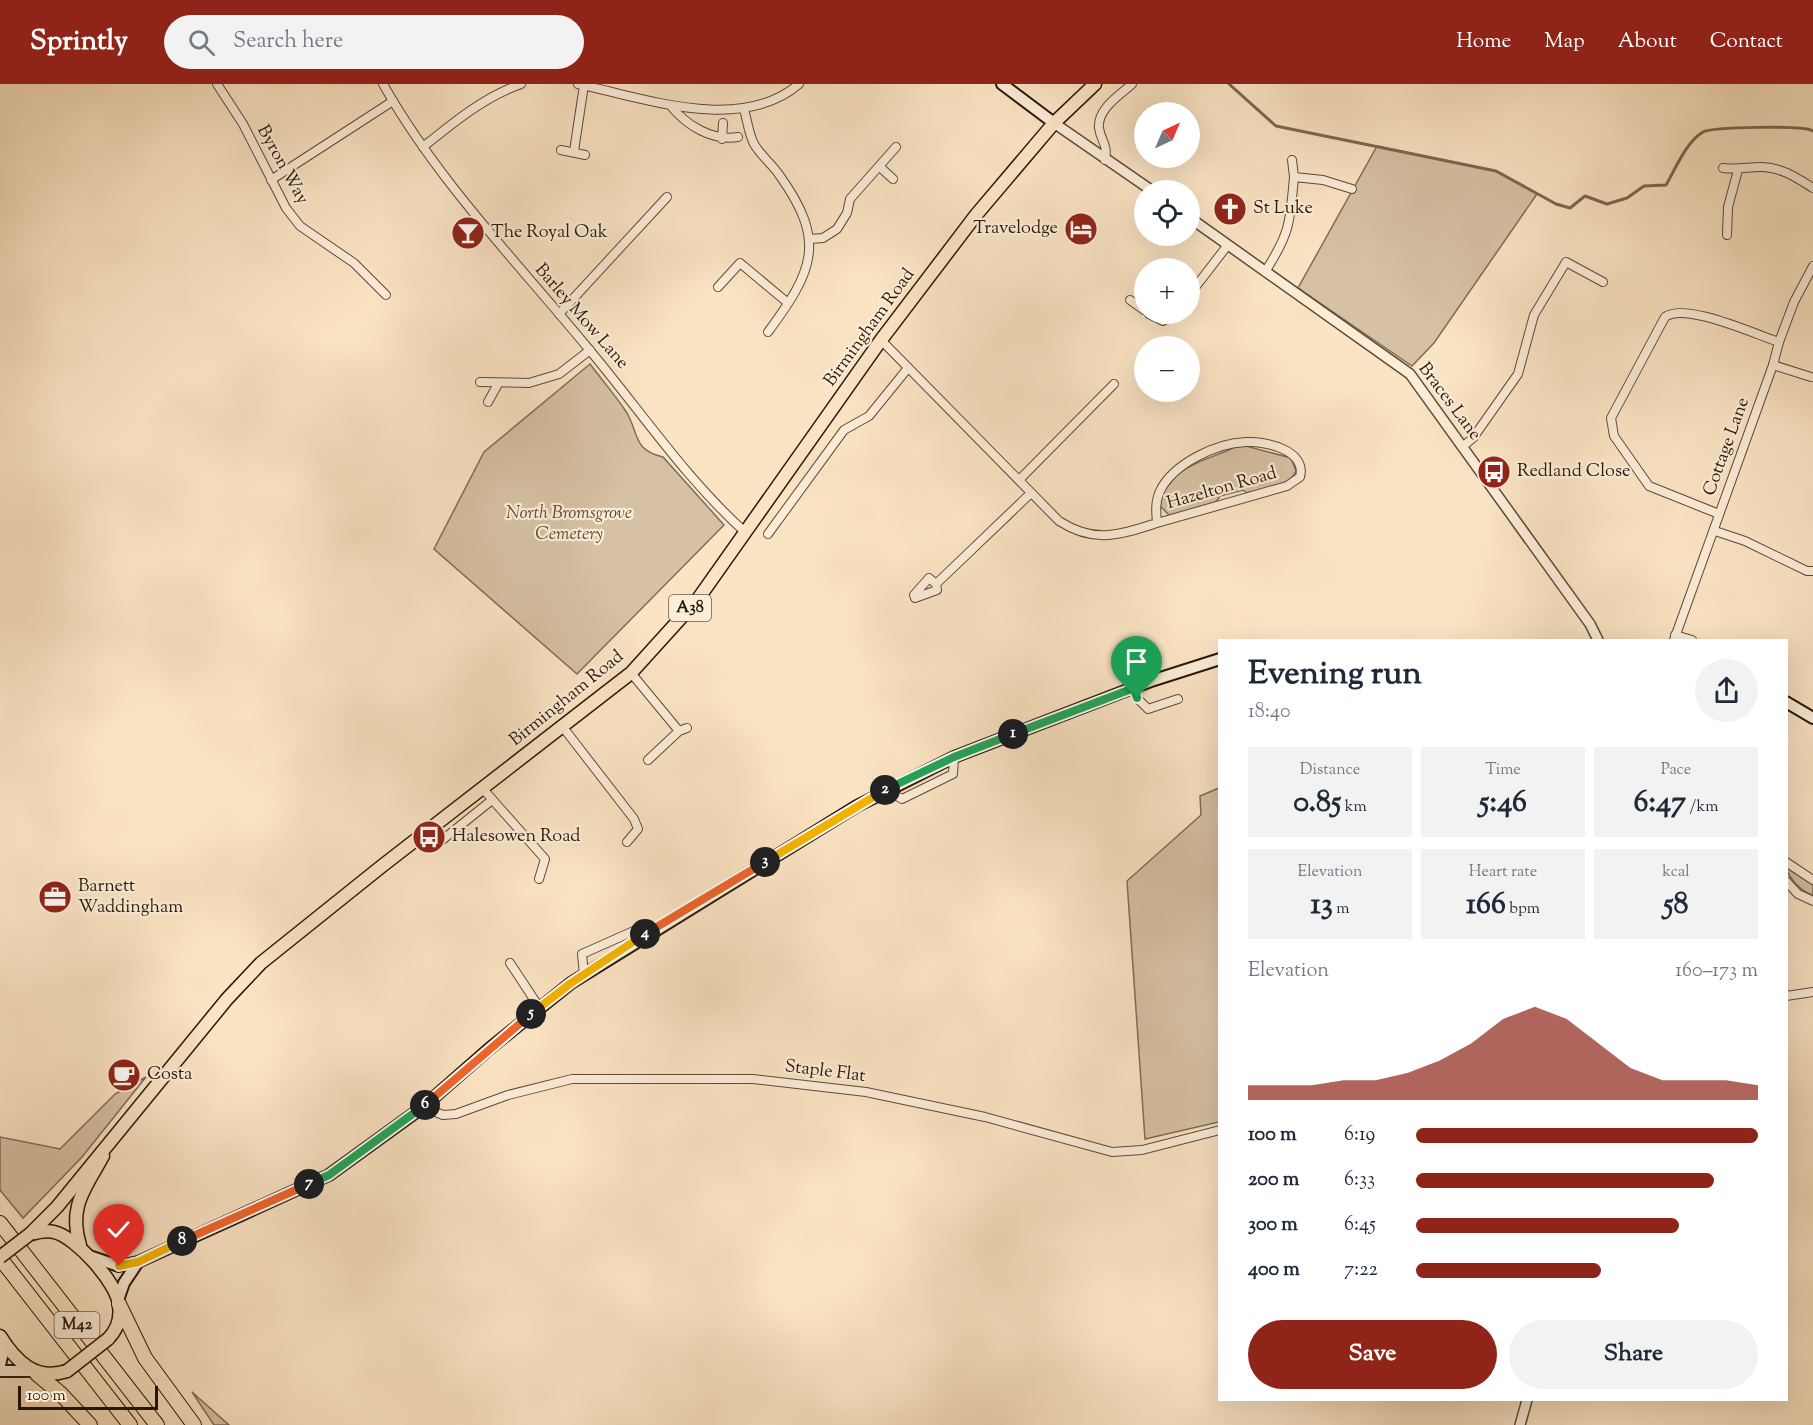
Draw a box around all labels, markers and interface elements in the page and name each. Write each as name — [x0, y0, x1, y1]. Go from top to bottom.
search box — [164, 15, 584, 69]
text: Sprintly — [30, 22, 128, 62]
icon: search — [185, 26, 218, 59]
text: Search here — [233, 26, 343, 58]
text: Home — [1456, 27, 1511, 57]
text: Map — [1544, 27, 1585, 57]
text: About — [1618, 27, 1677, 57]
text: Contact — [1710, 27, 1783, 57]
north arrow — [1134, 102, 1200, 168]
map controls — [1134, 102, 1200, 402]
street label: Byron Way — [249, 121, 315, 210]
button: locate — [1134, 180, 1200, 246]
church icon: St Luke — [1212, 191, 1248, 227]
place label: St Luke — [1253, 196, 1313, 222]
hotel icon: Travelodge — [1063, 211, 1099, 247]
bar icon: The Royal Oak — [450, 215, 486, 251]
place label: Travelodge — [973, 216, 1058, 242]
place label: The Royal Oak — [491, 220, 608, 246]
street label: Barley Mow Lane — [528, 258, 634, 376]
button: + — [1134, 258, 1200, 324]
street label: Birmingham Road — [818, 264, 922, 392]
button: − — [1134, 336, 1200, 402]
street label: Braces Lane — [1411, 358, 1487, 446]
street label: Cottage Lane — [1697, 394, 1757, 500]
bus stop icon: Redland Close — [1476, 454, 1512, 490]
place label: Redland Close — [1517, 459, 1630, 485]
street label: Hazelton Road — [1164, 461, 1280, 517]
park label: North Bromsgrove Cemetery — [506, 501, 632, 548]
road number: A38 — [669, 595, 711, 621]
pin — [1111, 636, 1162, 698]
street label: Birmingham Road — [504, 645, 630, 753]
icon: arrive — [1120, 645, 1153, 678]
text: Evening run — [1248, 651, 1422, 699]
button: share — [1695, 659, 1758, 722]
text: 18:40 — [1248, 698, 1290, 727]
pin: 1 — [998, 719, 1028, 749]
text: 1 — [1010, 722, 1016, 745]
text: Distance — [1300, 759, 1360, 782]
text: Time — [1485, 759, 1521, 782]
text: Pace — [1661, 759, 1691, 782]
pin: 2 — [870, 775, 900, 805]
text: 2 — [881, 778, 889, 801]
text: 0.85 — [1293, 782, 1341, 825]
text: 5:46 — [1479, 782, 1527, 825]
text: 6:47 — [1634, 782, 1686, 825]
text: km — [1341, 796, 1367, 819]
text: /km — [1686, 796, 1718, 819]
bus stop icon: Halesowen Road — [411, 819, 447, 855]
place label: Halesowen Road — [452, 824, 580, 850]
pin: 3 — [750, 847, 780, 877]
text: 3 — [762, 850, 768, 873]
text: Elevation — [1298, 861, 1362, 884]
text: Heart rate — [1469, 861, 1537, 884]
text: kcal — [1662, 861, 1690, 884]
place label: Barnett Waddingham — [78, 874, 183, 921]
office icon: Barnett Waddingham — [37, 879, 73, 915]
text: 13 — [1311, 884, 1333, 927]
text: 166 — [1466, 884, 1506, 927]
text: 58 — [1663, 884, 1689, 927]
text: m — [1333, 898, 1349, 921]
text: bpm — [1506, 898, 1540, 921]
pin: 4 — [630, 919, 660, 949]
text: 4 — [641, 922, 649, 945]
text: Elevation — [1248, 957, 1329, 986]
text: 160–173 m — [1675, 957, 1758, 986]
pin: 5 — [516, 999, 546, 1029]
text: 5 — [528, 1002, 534, 1025]
street label: Staple Flat — [783, 1054, 867, 1090]
cafe icon: Costa — [106, 1057, 142, 1093]
place label: Costa — [147, 1062, 192, 1088]
pin: 6 — [410, 1090, 440, 1120]
text: 6 — [421, 1093, 429, 1116]
text: 100 m — [1248, 1121, 1297, 1150]
text: 6:19 — [1344, 1121, 1375, 1150]
text: 200 m — [1248, 1166, 1299, 1195]
text: 6:33 — [1344, 1166, 1375, 1195]
pin: 7 — [294, 1169, 324, 1199]
text: 7 — [305, 1172, 313, 1195]
pin — [93, 1204, 144, 1266]
text: 300 m — [1248, 1211, 1298, 1240]
text: 6:45 — [1344, 1211, 1376, 1240]
icon: check — [102, 1213, 135, 1246]
pin: 8 — [167, 1226, 197, 1256]
text: 8 — [178, 1229, 186, 1252]
text: 400 m — [1248, 1256, 1300, 1285]
text: 7:22 — [1344, 1256, 1378, 1285]
road number: M42 — [54, 1312, 100, 1338]
button: Save — [1248, 1320, 1497, 1389]
button: Share — [1509, 1320, 1758, 1389]
scale bar — [18, 1383, 158, 1410]
text: 100 m — [27, 1385, 66, 1408]

